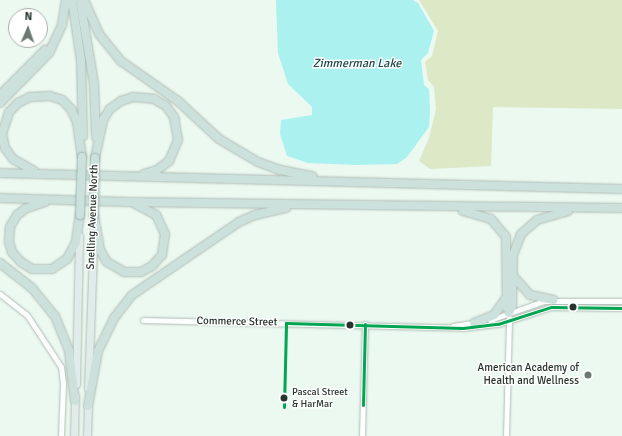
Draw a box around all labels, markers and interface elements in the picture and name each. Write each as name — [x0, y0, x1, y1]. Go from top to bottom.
north arrow — [8, 8, 48, 48]
text: N — [24, 10, 32, 23]
water label: Zimmerman Lake — [313, 57, 401, 71]
street label: Snelling Avenue North — [85, 164, 101, 270]
unlabelled marker — [568, 302, 578, 312]
street label: Commerce Street — [196, 315, 278, 329]
unlabelled marker — [345, 320, 355, 330]
place label: American Academy of Health and Wellness — [477, 362, 579, 388]
marker: American Academy of Health and Wellness — [582, 369, 594, 381]
place label: Pascal Street & HarMar — [292, 386, 348, 410]
marker: Pascal Street & HarMar — [279, 393, 289, 403]

